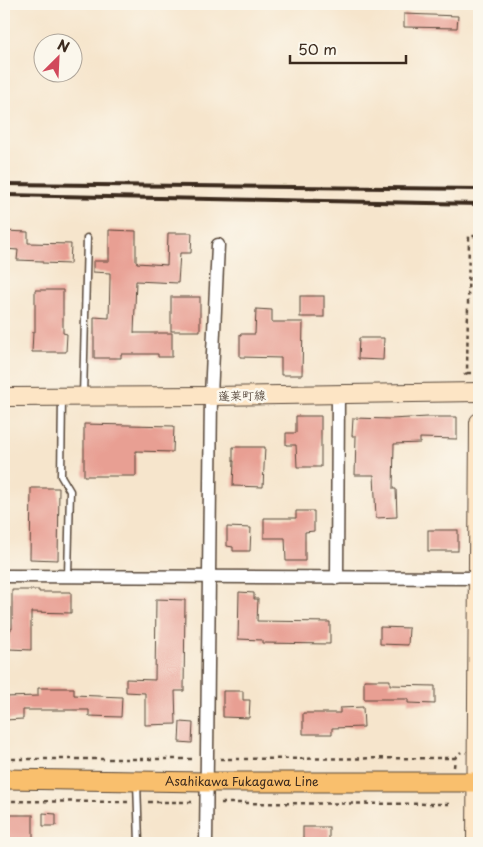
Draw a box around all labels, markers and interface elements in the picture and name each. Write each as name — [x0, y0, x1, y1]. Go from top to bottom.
north arrow — [32, 32, 82, 82]
scale bar — [290, 32, 407, 64]
text: N — [54, 34, 73, 58]
text: 50 m — [298, 37, 337, 60]
street label: 蓬莱町線 — [218, 386, 266, 404]
street label: Asahikawa Fukagawa Line — [165, 771, 319, 790]

